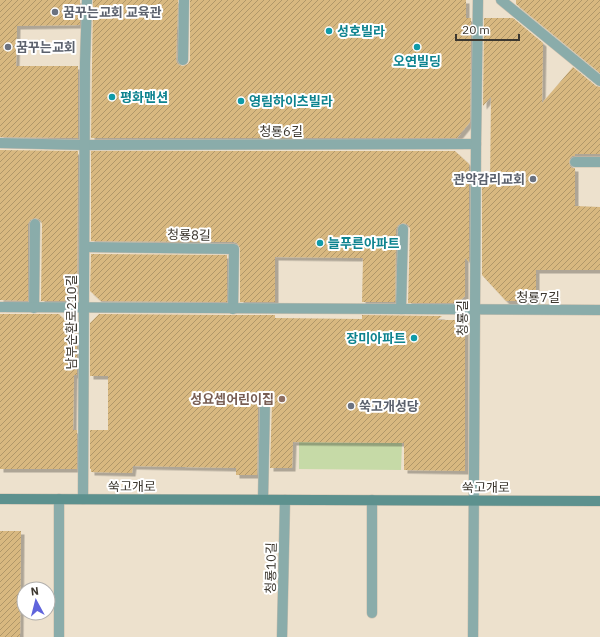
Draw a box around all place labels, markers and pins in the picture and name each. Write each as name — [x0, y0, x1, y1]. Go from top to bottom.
place label: 꿈꾸는교회 교육관 — [63, 4, 162, 21]
marker: 꿈꾸는교회 교육관 — [50, 7, 60, 17]
place label: 성호빌라 — [337, 23, 385, 40]
marker: 성호빌라 — [324, 26, 334, 36]
place label: 꿈꾸는교회 — [16, 39, 76, 56]
marker: 꿈꾸는교회 — [3, 42, 13, 52]
marker: 오연빌딩 — [412, 42, 422, 52]
place label: 오연빌딩 — [393, 53, 441, 70]
place label: 평화맨션 — [120, 89, 168, 106]
marker: 평화맨션 — [107, 92, 117, 102]
place label: 영림하이츠빌라 — [249, 93, 333, 110]
marker: 영림하이츠빌라 — [236, 96, 246, 106]
place label: 관악감리교회 — [453, 171, 525, 188]
marker: 관악감리교회 — [528, 174, 538, 184]
place label: 늘푸른아파트 — [328, 235, 400, 252]
marker: 늘푸른아파트 — [315, 238, 325, 248]
place label: 장미아파트 — [346, 330, 406, 347]
marker: 장미아파트 — [409, 333, 419, 343]
place label: 성요셉어린이집 — [190, 391, 274, 408]
marker: 성요셉어린이집 — [277, 394, 287, 404]
place label: 쑥고개성당 — [359, 398, 419, 415]
marker: 쑥고개성당 — [346, 401, 356, 411]

